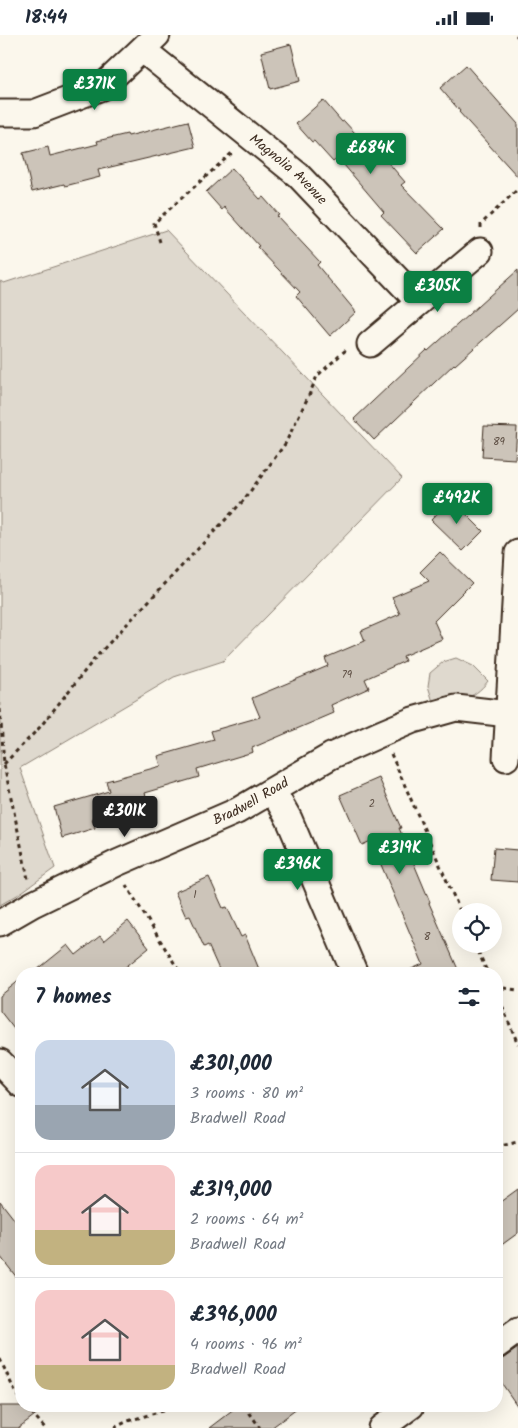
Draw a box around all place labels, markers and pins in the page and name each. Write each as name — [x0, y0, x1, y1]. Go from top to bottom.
pin: £371K — [60, 69, 130, 111]
pin: £684K — [336, 133, 406, 175]
pin: £305K — [403, 271, 473, 313]
pin: £492K — [422, 483, 492, 525]
pin: £301K — [90, 795, 160, 838]
pin: £319K — [365, 833, 435, 875]
pin: £396K — [263, 849, 333, 891]

